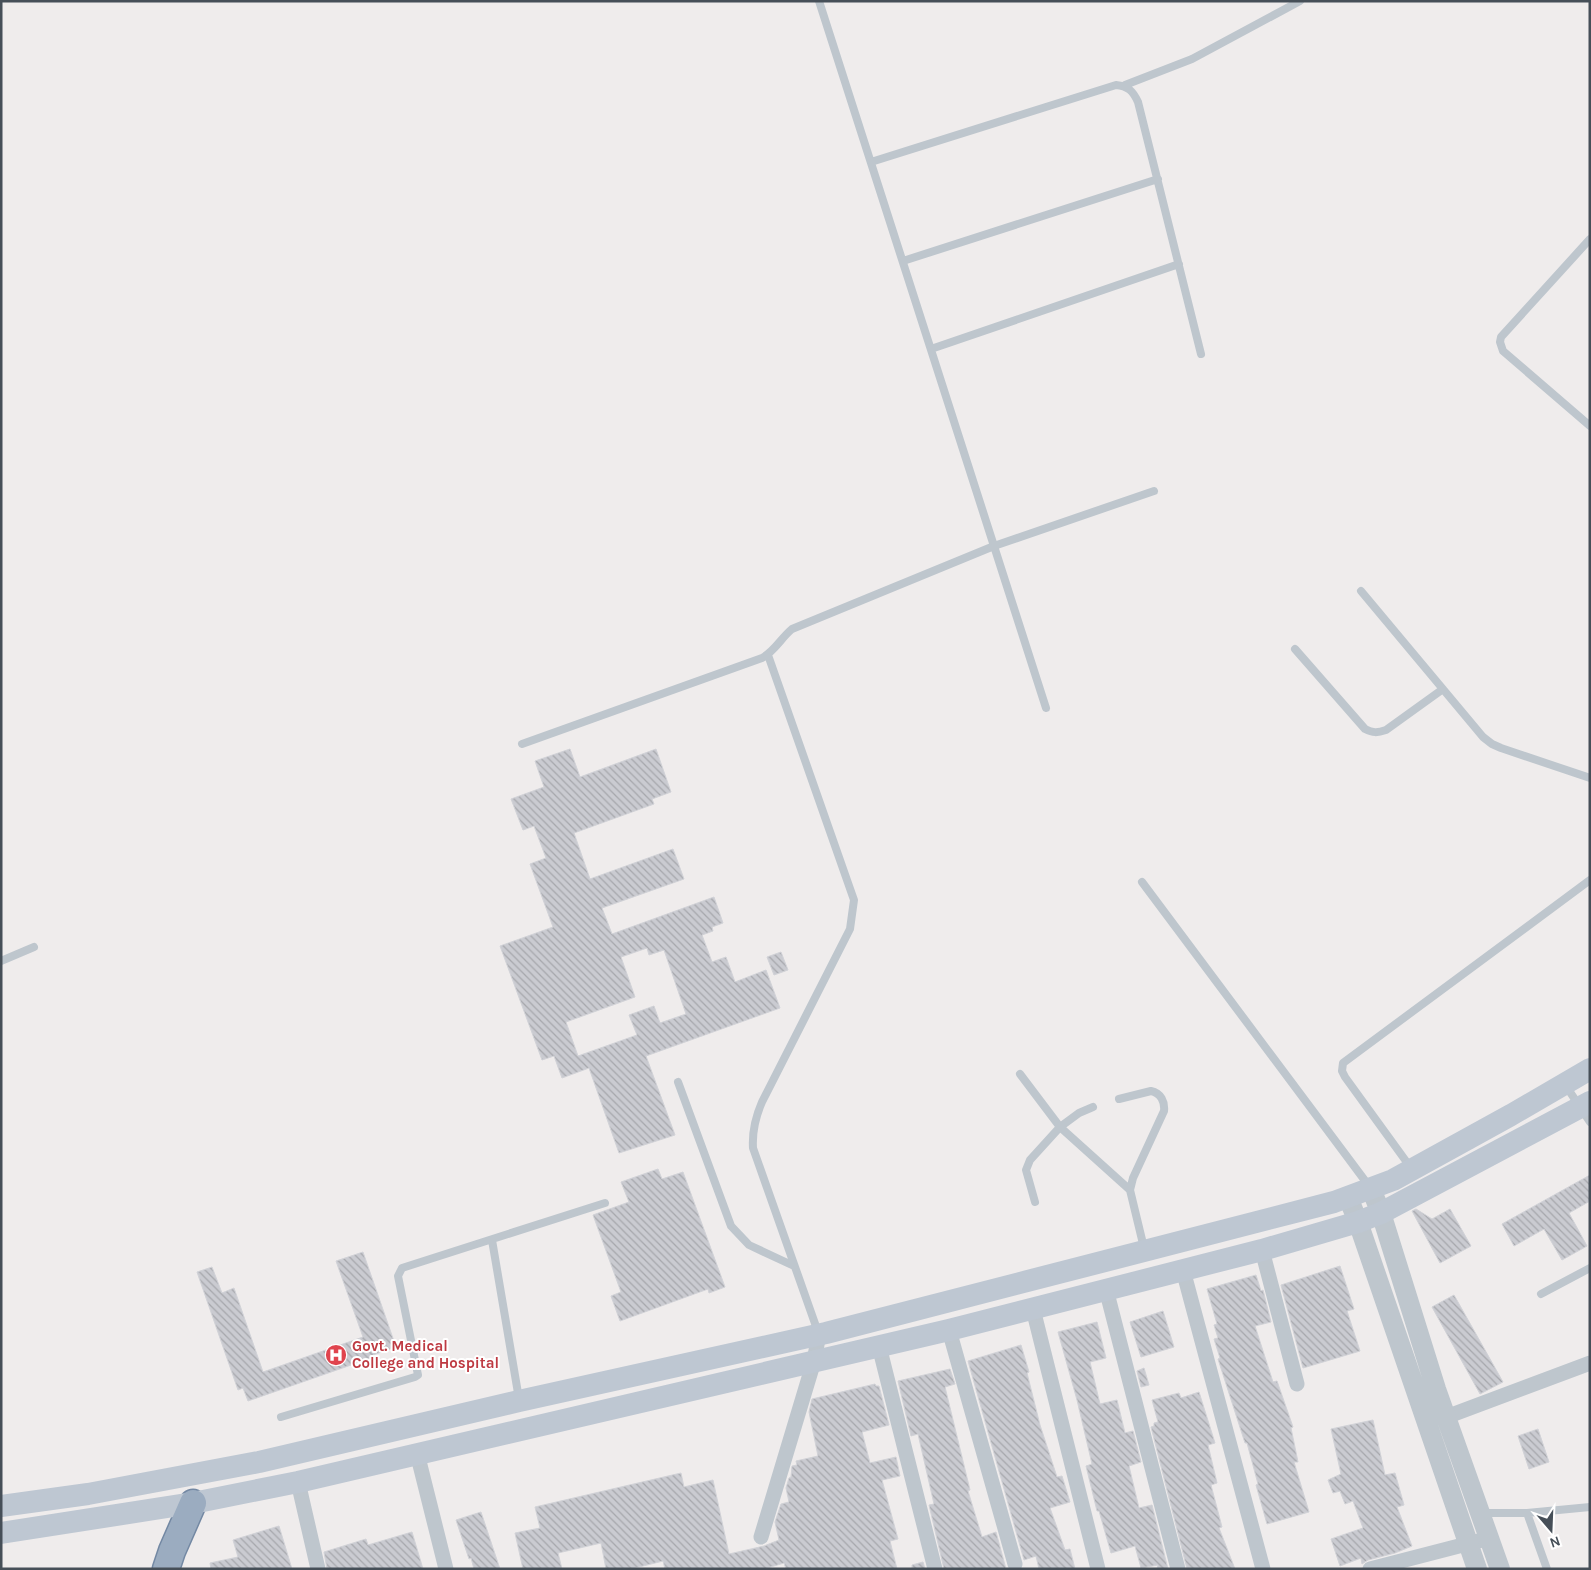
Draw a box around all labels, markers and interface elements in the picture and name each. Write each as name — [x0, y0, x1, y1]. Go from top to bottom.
place label: Govt. Medical College and Hospital — [352, 1337, 499, 1372]
hospital icon: Govt. Medical College and Hospital — [324, 1343, 348, 1367]
north arrow — [1526, 1505, 1576, 1555]
text: N — [1548, 1532, 1563, 1551]

